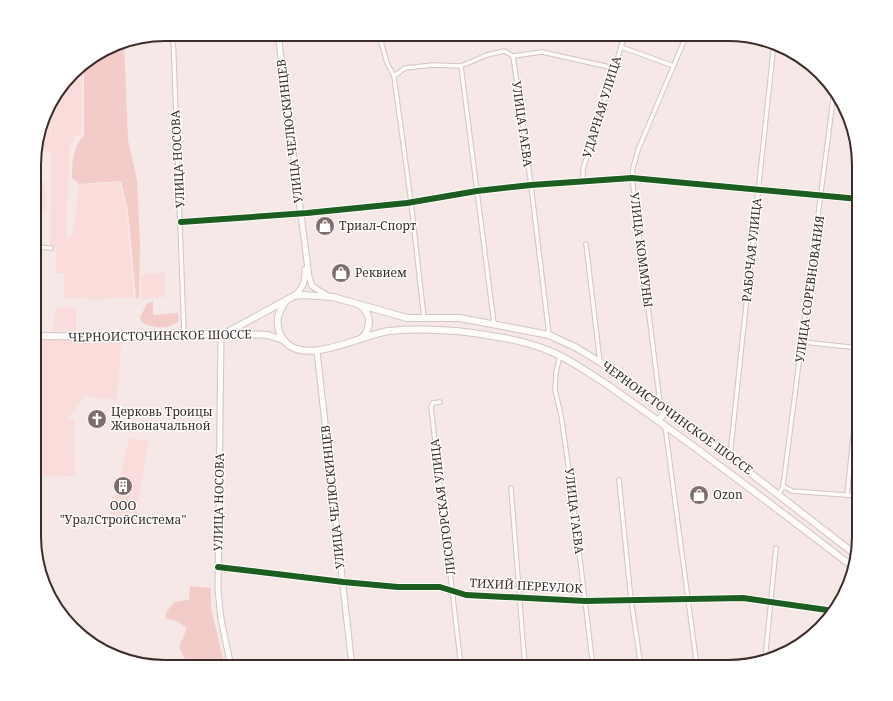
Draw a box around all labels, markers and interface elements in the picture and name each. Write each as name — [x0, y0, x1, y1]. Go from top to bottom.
street label: УДАРНАЯ УЛИЦА — [578, 53, 625, 160]
street label: УЛИЦА ЧЕЛЮСКИНЦЕВ — [272, 58, 307, 204]
street label: УЛИЦА ГАЕВА — [508, 80, 537, 168]
street label: УЛИЦА НОСОВА — [166, 109, 189, 209]
street label: УЛИЦА КОММУНЫ — [626, 191, 657, 309]
street label: РАБОЧАЯ УЛИЦА — [738, 196, 765, 303]
street label: УЛИЦА СОРЕВНОВАНИЯ — [791, 214, 828, 363]
shop icon: Триал-Спорт — [314, 215, 336, 237]
place label: Триал-Спорт — [339, 217, 417, 234]
shop icon: Реквием — [330, 262, 352, 284]
place label: Реквием — [355, 264, 407, 281]
street label: ЧЕРНОИСТОЧИНСКОЕ ШОССЕ — [68, 325, 252, 346]
street label: ЧЕРНОИСТОЧИНСКОЕ ШОССЕ — [598, 357, 757, 478]
place label: Церковь Троицы Живоначальной — [110, 403, 213, 434]
church icon: Церковь Троицы Живоначальной — [86, 408, 108, 430]
street label: УЛИЦА ЧЕЛЮСКИНЦЕВ — [316, 424, 349, 570]
street label: ЛИСОГОРСКАЯ УЛИЦА — [426, 437, 459, 576]
street label: УЛИЦА НОСОВА — [209, 452, 228, 551]
street label: УЛИЦА ГАЕВА — [561, 467, 588, 555]
building icon: ООО "УралСтройСистема" — [112, 475, 134, 497]
shop icon: Ozon — [688, 484, 710, 506]
place label: Ozon — [713, 486, 743, 503]
place label: ООО "УралСтройСистема" — [60, 497, 186, 528]
street label: ТИХИЙ ПЕРЕУЛОК — [469, 574, 584, 597]

